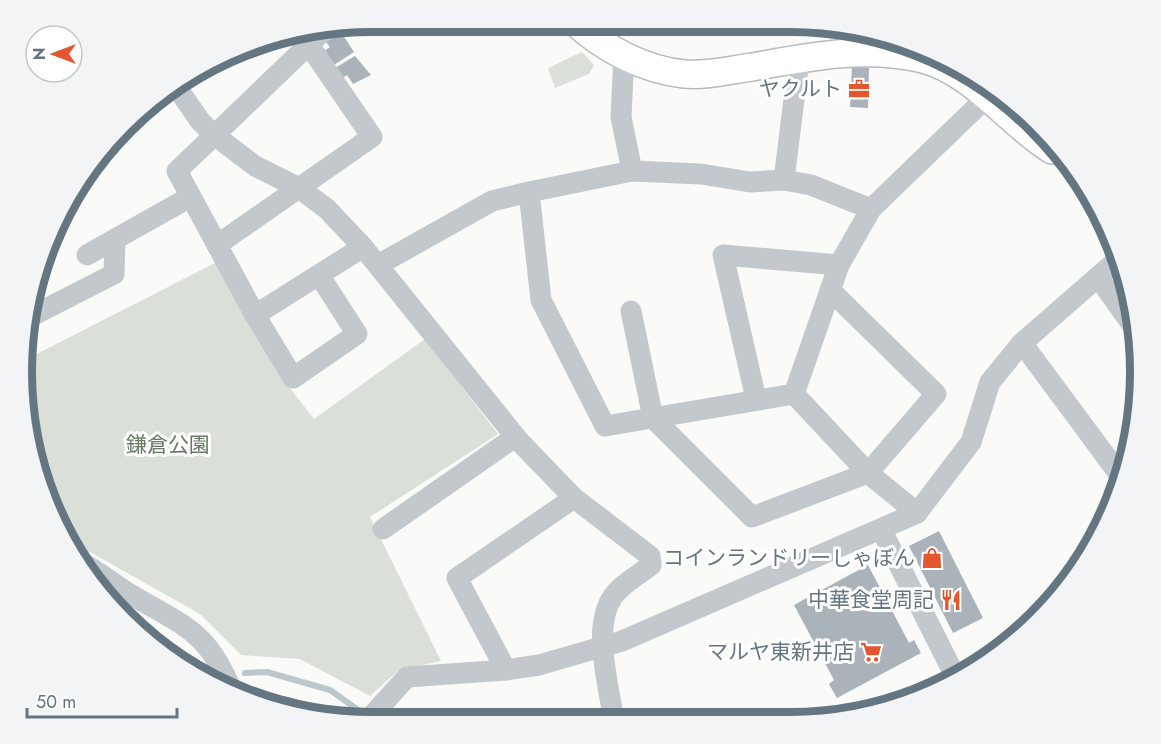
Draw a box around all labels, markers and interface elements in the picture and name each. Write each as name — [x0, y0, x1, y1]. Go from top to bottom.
north arrow — [24, 24, 84, 84]
text: N — [28, 48, 51, 60]
place label: ヤクルト — [759, 74, 842, 104]
office icon: ヤクルト — [847, 77, 871, 101]
park label: 鎌倉公園 — [126, 430, 210, 460]
place label: コインランドリーしゃぼん — [663, 543, 915, 573]
shop icon: コインランドリーしゃぼん — [920, 546, 944, 570]
place label: 中華食堂周記 — [808, 585, 934, 615]
restaurant icon: 中華食堂周記 — [939, 588, 963, 612]
place label: マルヤ東新井店 — [707, 637, 854, 667]
supermarket icon: マルヤ東新井店 — [859, 640, 883, 664]
scale bar — [27, 681, 177, 719]
text: 50 m — [36, 689, 76, 715]

